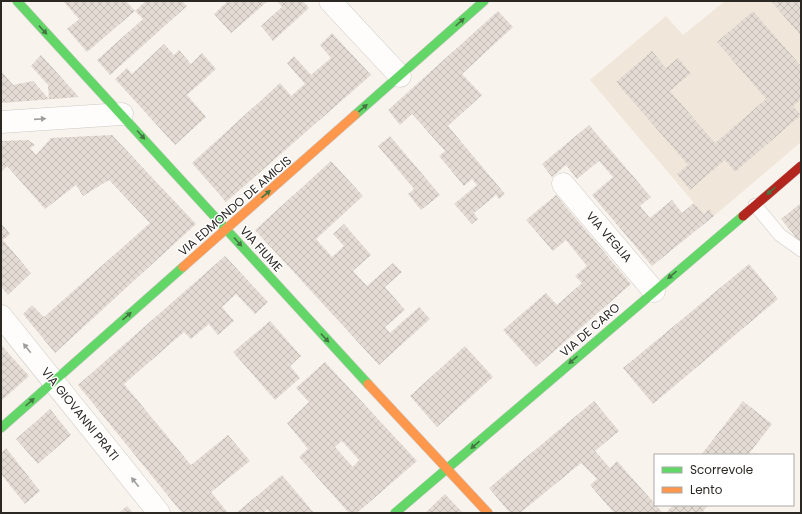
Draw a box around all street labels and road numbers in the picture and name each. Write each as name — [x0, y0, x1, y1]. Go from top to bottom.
street label: VIA EDMONDO DE AMICIS — [174, 152, 295, 260]
street label: VIA VEGLIA — [583, 208, 636, 266]
street label: VIA FIUME — [236, 222, 286, 275]
street label: VIA DE CARO — [556, 299, 623, 360]
street label: VIA GIOVANNI PRATI — [38, 364, 123, 464]

